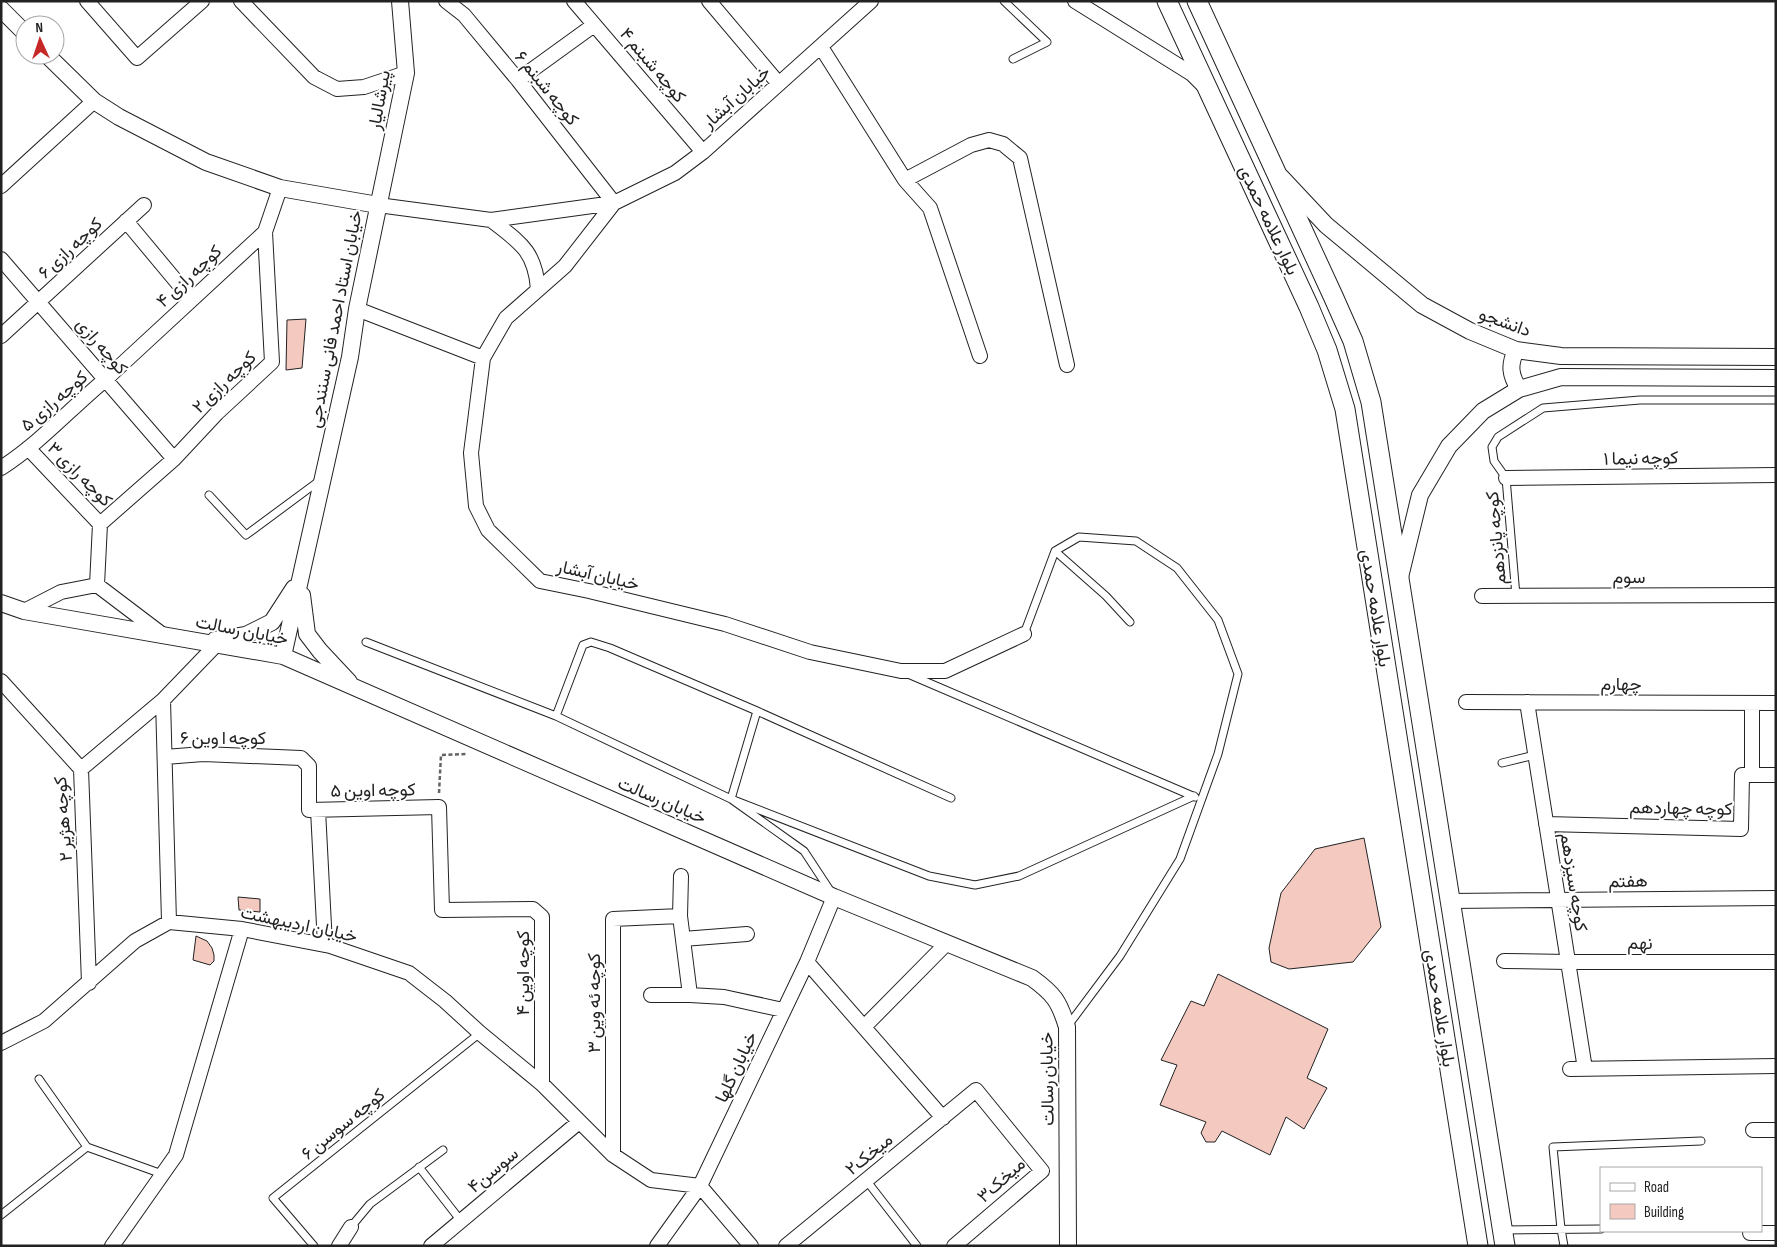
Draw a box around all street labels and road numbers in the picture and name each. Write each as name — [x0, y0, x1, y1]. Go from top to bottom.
street label: کوچه شبنم ۴ — [614, 24, 690, 108]
street label: کوچه شبنم ۶ — [509, 47, 583, 130]
street label: خیابان آبشار — [697, 61, 775, 134]
street label: پیرشالیار — [364, 69, 396, 133]
street label: بلوار علامه حمدی — [1234, 162, 1303, 279]
street label: خیابان استاد احمد فانی سنندجی — [304, 209, 367, 430]
street label: کوچه رازی ۶ — [34, 213, 107, 284]
street label: کوچه رازی ۴ — [152, 241, 227, 313]
street label: دانشجو — [1476, 303, 1534, 341]
street label: کوچه رازی — [71, 314, 132, 380]
street label: کوچه رازی ۲ — [188, 347, 261, 419]
street label: کوچه رازی ۵ — [17, 367, 93, 437]
street label: کوچه رازی ۳ — [42, 438, 116, 512]
street label: کوچه نیما ۱ — [1603, 447, 1679, 471]
street label: کوچه پانزدهم — [1482, 490, 1512, 586]
street label: بلوار علامه حمدی — [1356, 548, 1395, 668]
street label: خیابان آبشار — [554, 556, 641, 595]
street label: سوم — [1613, 567, 1645, 589]
street label: خیابان رسالت — [194, 611, 290, 650]
street label: چهارم — [1600, 674, 1642, 696]
street label: کوچه ا وین ۶ — [180, 728, 266, 750]
street label: خیابان رسالت — [614, 772, 709, 828]
street label: کوچه هژیر ۲ — [50, 776, 78, 862]
street label: کوچه اوین ۵ — [330, 779, 416, 803]
street label: کوچه چهاردهم — [1629, 797, 1733, 821]
street label: کوچه سیزدهم — [1554, 831, 1592, 933]
street label: هفتم — [1608, 871, 1648, 893]
street label: خیابان اردیبهشت — [239, 902, 359, 947]
street label: کوچه اوین ۴ — [513, 931, 535, 1015]
street label: نهم — [1627, 933, 1653, 955]
street label: بلوار علامه حمدی — [1420, 948, 1459, 1068]
street label: کوچه ئه وین ۳ — [584, 953, 606, 1053]
street label: خیابان گلها — [711, 1028, 762, 1106]
street label: خیابان رسالت — [1036, 1032, 1059, 1126]
street label: کوچه سوسن ۶ — [297, 1084, 390, 1165]
street label: میخک۲ — [841, 1129, 897, 1180]
street label: سوسن۴ — [464, 1143, 523, 1198]
street label: میخک۳ — [973, 1153, 1030, 1207]

